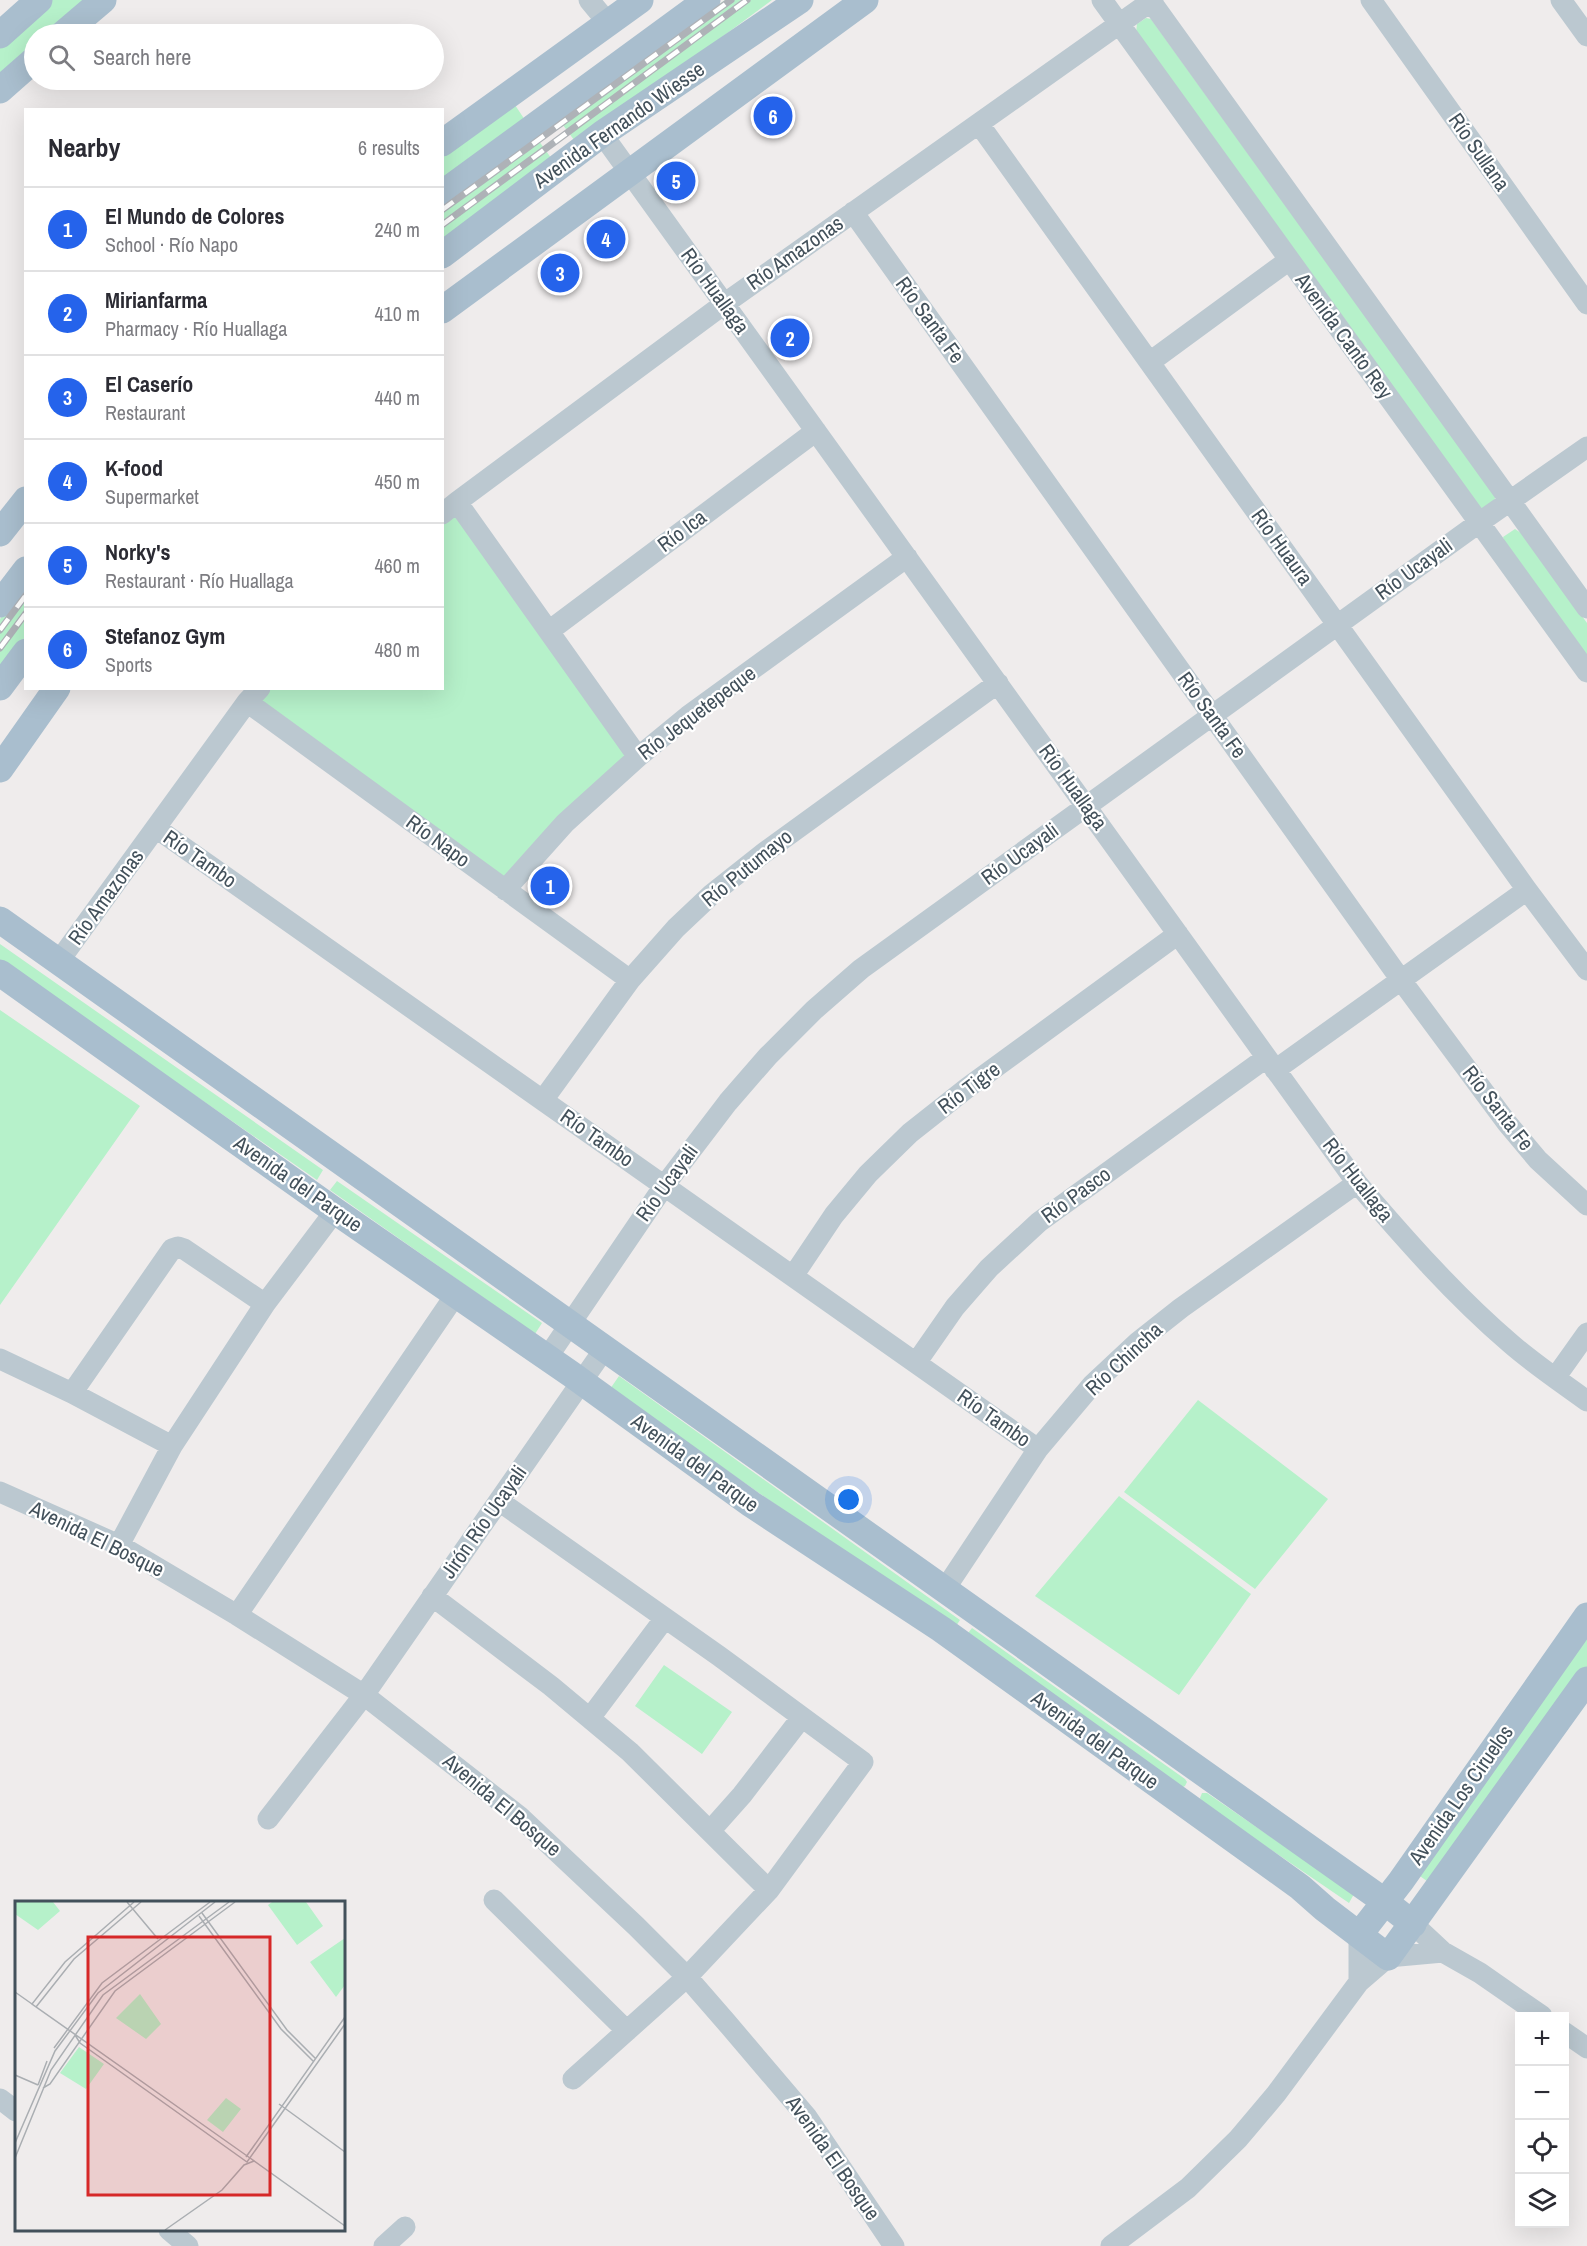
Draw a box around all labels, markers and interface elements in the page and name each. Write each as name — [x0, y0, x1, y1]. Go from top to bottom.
search box — [24, 24, 444, 90]
icon: search — [45, 41, 78, 74]
text: Search here — [93, 42, 191, 72]
street label: Avenida Fernando Wiesse — [527, 55, 710, 195]
pin: 6 — [754, 94, 792, 138]
street label: Río Sullana — [1442, 107, 1517, 197]
text: Nearby — [48, 130, 120, 165]
text: 6 results — [358, 134, 420, 161]
pin: 5 — [656, 158, 696, 204]
text: El Mundo de Colores — [105, 201, 284, 231]
street label: Río Amazonas — [741, 209, 849, 297]
text: 1 — [63, 216, 72, 243]
text: 240 m — [374, 216, 420, 243]
pin: 4 — [586, 216, 626, 262]
text: School · Río Napo — [105, 231, 238, 258]
street label: Río Huallaga — [674, 242, 757, 340]
pin: 3 — [540, 250, 580, 296]
street label: Avenida Canto Rey — [1288, 266, 1400, 405]
street label: Río Santa Fe — [889, 270, 972, 369]
text: Mirianfarma — [105, 285, 207, 315]
text: 2 — [63, 300, 72, 327]
text: 410 m — [374, 300, 420, 327]
text: Pharmacy · Río Huallaga — [105, 315, 287, 342]
pin: 2 — [770, 316, 810, 360]
text: El Caserío — [105, 369, 193, 399]
text: 3 — [63, 384, 72, 411]
text: 440 m — [374, 384, 420, 411]
text: Restaurant — [105, 399, 185, 426]
text: K-food — [105, 453, 163, 483]
text: 4 — [63, 468, 72, 495]
text: 450 m — [374, 468, 420, 495]
text: Supermarket — [105, 483, 199, 510]
street label: Río Ica — [651, 502, 713, 559]
street label: Río Huaura — [1245, 503, 1320, 591]
street label: Río Ucayali — [1369, 531, 1458, 606]
text: Norky's — [105, 537, 170, 567]
text: 5 — [63, 552, 72, 579]
text: 460 m — [374, 552, 420, 579]
text: Restaurant · Río Huallaga — [105, 567, 294, 594]
text: Stefanoz Gym — [105, 621, 225, 651]
text: 6 — [63, 636, 72, 663]
text: 480 m — [374, 636, 420, 663]
text: Sports — [105, 651, 152, 678]
street label: Río Jequetepeque — [632, 659, 762, 767]
street label: Río Santa Fe — [1171, 665, 1254, 764]
street label: Río Huallaga — [1032, 738, 1115, 836]
street label: Río Napo — [400, 807, 476, 874]
street label: Río Ucayali — [975, 816, 1064, 891]
street label: Río Putumayo — [695, 822, 798, 913]
street label: Río Tambo — [158, 823, 243, 894]
street label: Río Amazonas — [61, 843, 150, 951]
pin: 1 — [530, 864, 570, 908]
street label: Río Tigre — [932, 1055, 1006, 1121]
street label: Río Santa Fe — [1456, 1059, 1541, 1156]
street label: Río Tambo — [555, 1102, 640, 1173]
street label: Avenida del Parque — [227, 1128, 368, 1239]
street label: Río Huallaga — [1316, 1132, 1401, 1228]
street label: Río Ucayali — [629, 1138, 704, 1227]
street label: Río Pasco — [1035, 1160, 1116, 1230]
street label: Río Chincha — [1079, 1315, 1169, 1402]
street label: Río Tambo — [952, 1382, 1037, 1453]
street label: Avenida del Parque — [625, 1406, 765, 1519]
street label: Jirón Río Ucayali — [434, 1459, 533, 1584]
your location — [834, 1485, 863, 1514]
street label: Avenida El Bosque — [24, 1493, 169, 1584]
street label: Avenida del Parque — [1025, 1683, 1165, 1796]
street label: Avenida Los Ciruelos — [1401, 1719, 1520, 1871]
street label: Avenida El Bosque — [436, 1746, 568, 1863]
inset map — [15, 1901, 345, 2231]
map controls — [1515, 2012, 1569, 2228]
button: + — [1515, 2012, 1569, 2066]
button: − — [1515, 2066, 1569, 2120]
street label: Avenida El Bosque — [779, 2089, 887, 2226]
button: locate — [1515, 2120, 1569, 2174]
button: layers — [1515, 2174, 1569, 2228]

